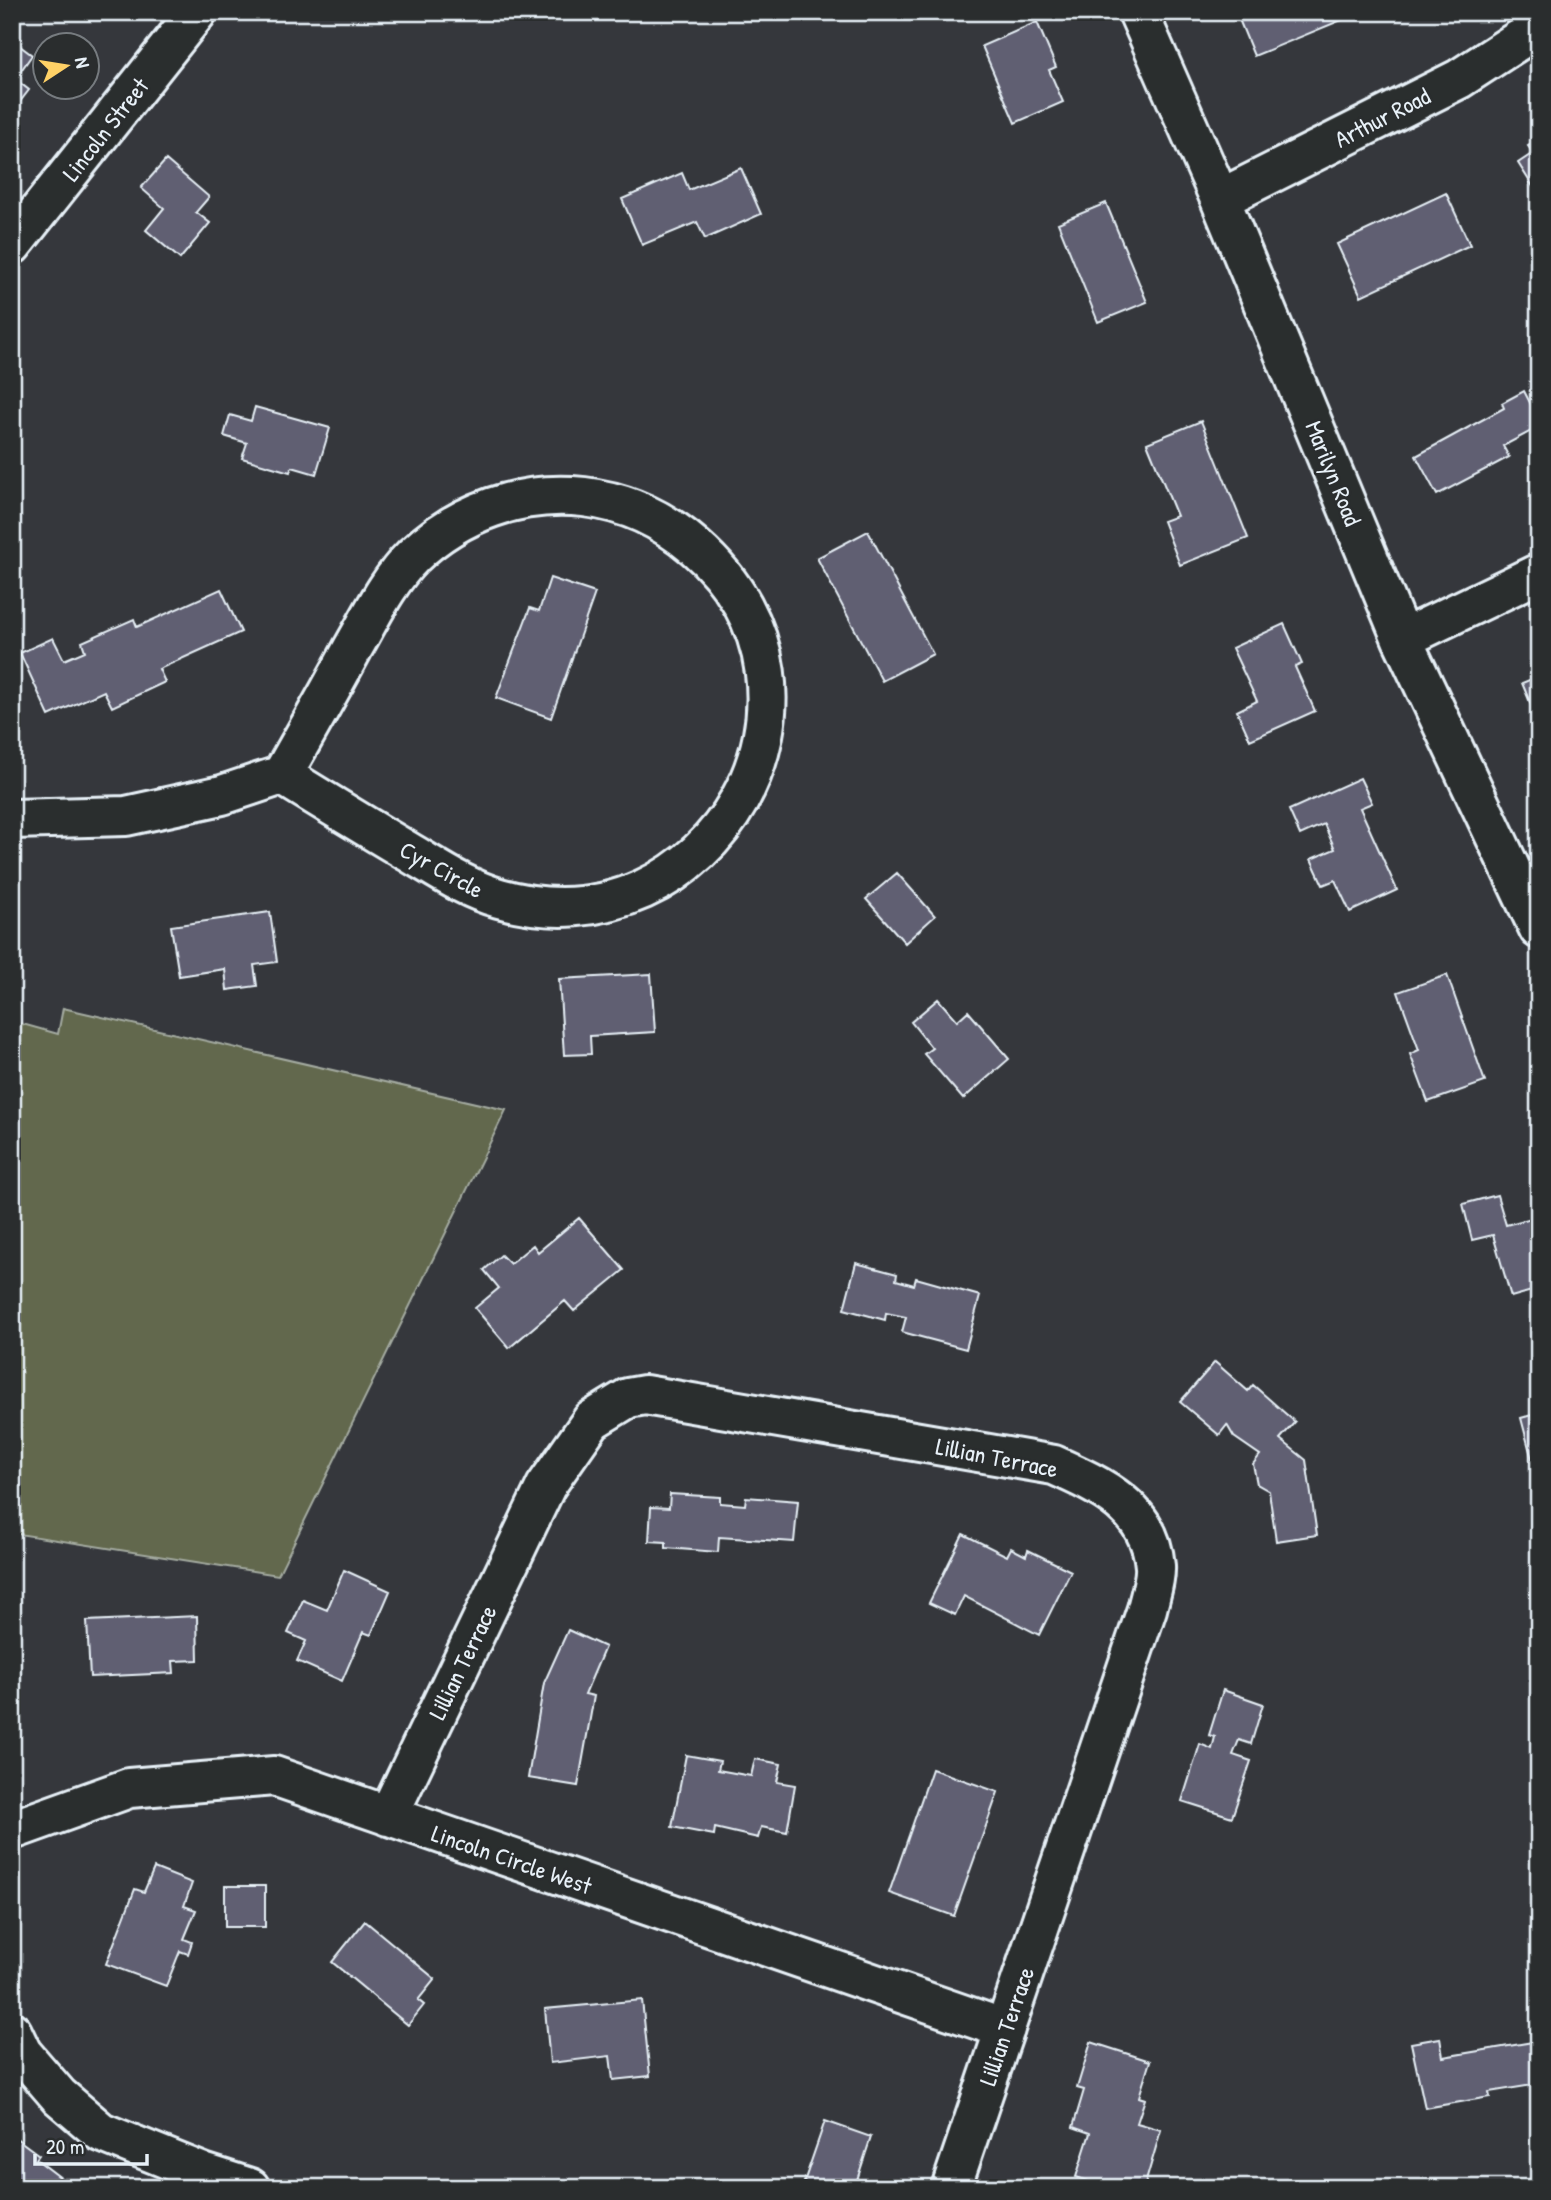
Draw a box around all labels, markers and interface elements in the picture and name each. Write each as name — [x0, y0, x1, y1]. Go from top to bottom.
north arrow — [32, 32, 102, 102]
text: N — [69, 55, 96, 70]
street label: Lincoln Street — [55, 70, 156, 187]
street label: Arthur Road — [1329, 79, 1435, 155]
street label: Marilyn Road — [1298, 416, 1370, 530]
street label: Cyr Circle — [394, 833, 490, 905]
street label: Lillian Terrace — [933, 1430, 1061, 1485]
street label: Lillian Terrace — [421, 1599, 504, 1724]
street label: Lincoln Circle West — [428, 1817, 597, 1902]
street label: Lillian Terrace — [971, 1962, 1041, 2090]
scale bar — [35, 2123, 147, 2167]
text: 20 m — [46, 2132, 84, 2161]

